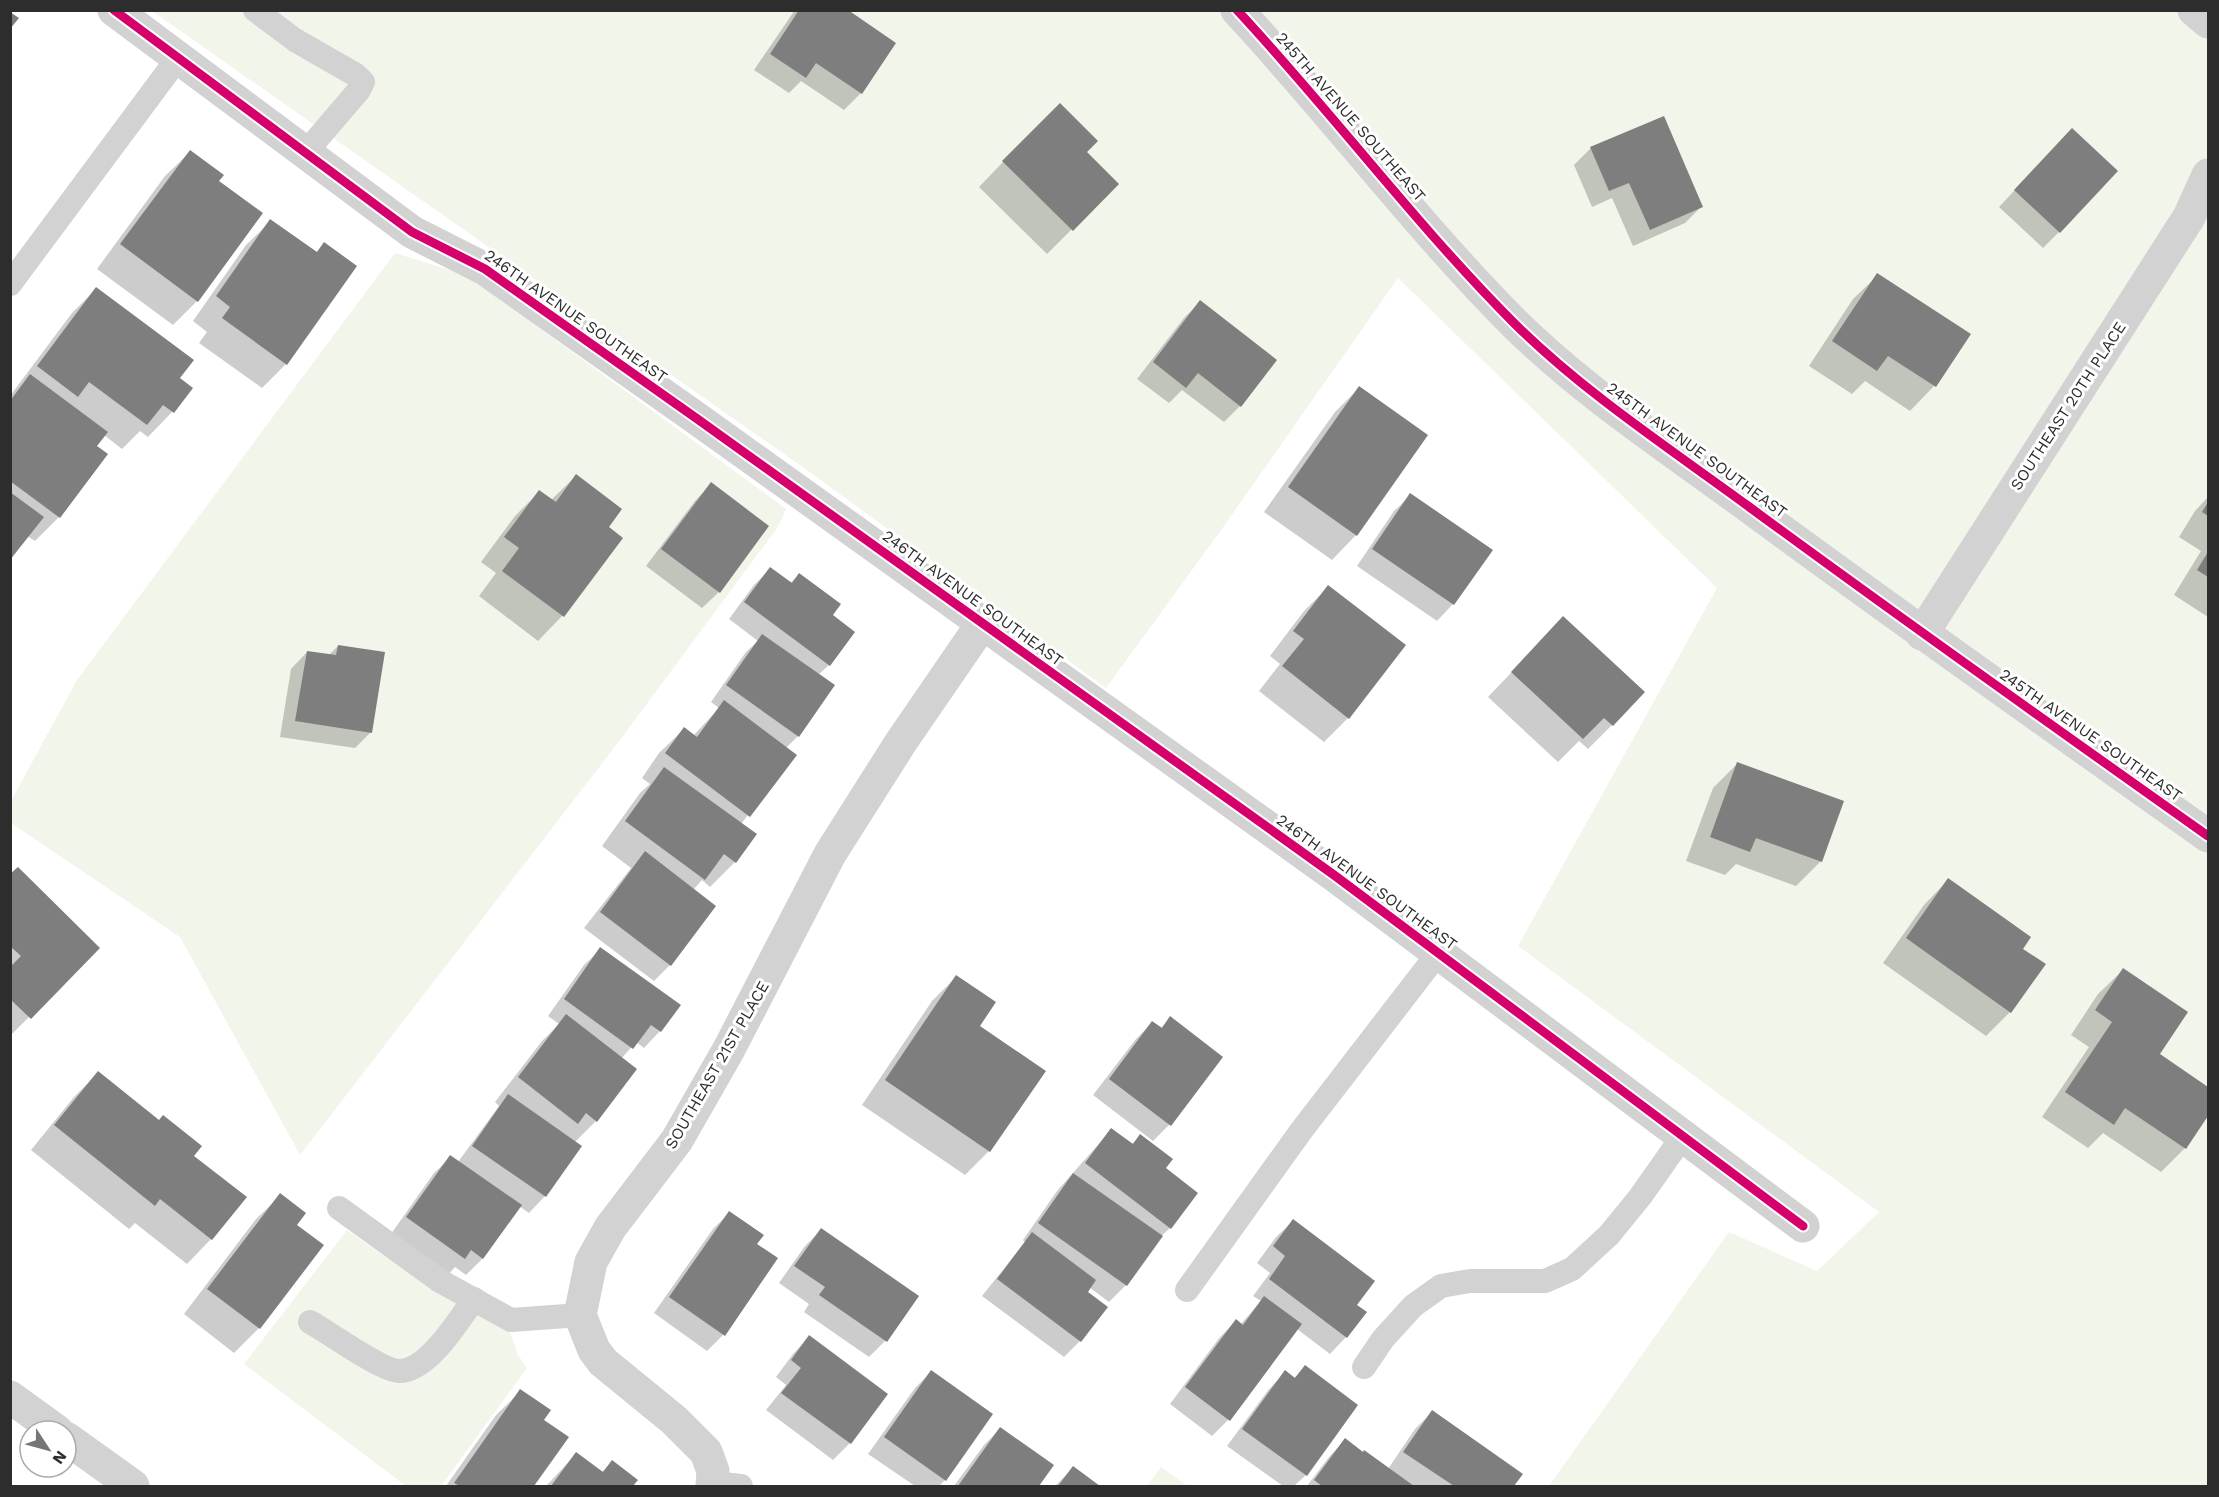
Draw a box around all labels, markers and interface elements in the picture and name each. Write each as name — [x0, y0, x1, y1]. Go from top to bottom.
street label: 245TH AVENUE SOUTHEAST — [1272, 28, 1430, 206]
street label: 246TH AVENUE SOUTHEAST — [481, 246, 671, 387]
street label: SOUTHEAST 20TH PLACE — [2006, 318, 2130, 494]
street label: 245TH AVENUE SOUTHEAST — [1603, 378, 1791, 522]
street label: 246TH AVENUE SOUTHEAST — [879, 526, 1067, 670]
street label: 245TH AVENUE SOUTHEAST — [1996, 665, 2186, 806]
street label: 246TH AVENUE SOUTHEAST — [1273, 810, 1461, 954]
street label: SOUTHEAST 21ST PLACE — [661, 978, 773, 1152]
north arrow — [18, 1419, 78, 1479]
text: N — [49, 1447, 71, 1468]

